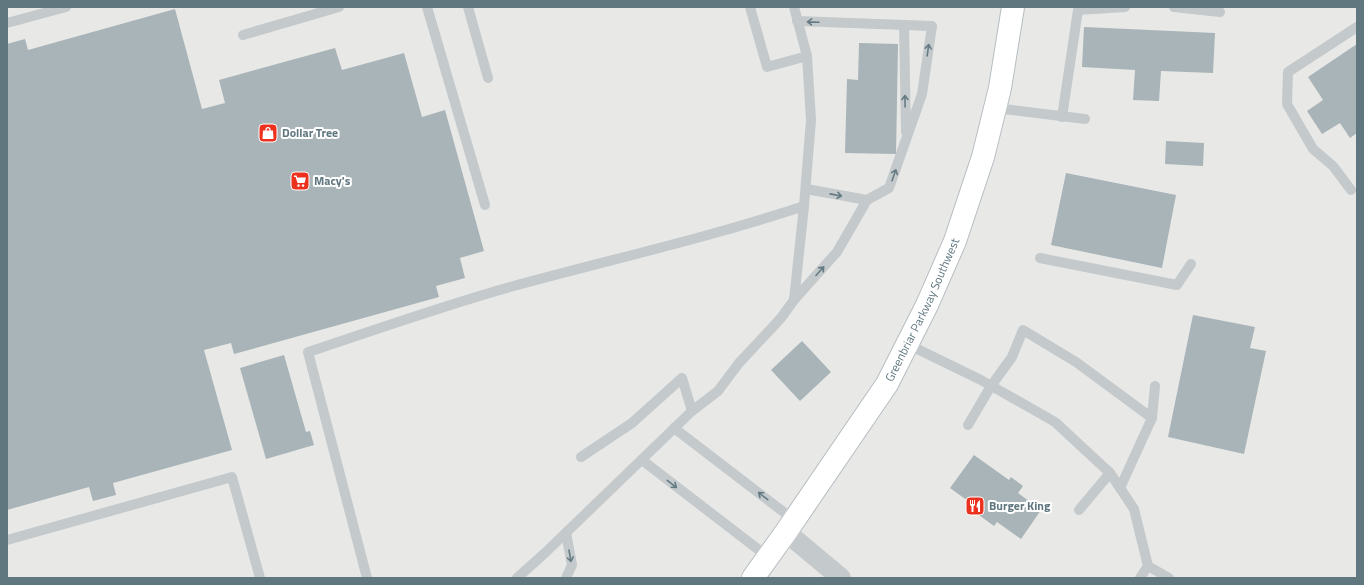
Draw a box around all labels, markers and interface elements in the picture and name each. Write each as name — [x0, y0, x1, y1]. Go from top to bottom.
one-way arrow — [807, 18, 820, 25]
one-way arrow — [924, 44, 932, 57]
one-way arrow — [901, 95, 909, 108]
shop icon: Dollar Tree — [257, 122, 279, 144]
place label: Dollar Tree — [282, 123, 338, 142]
one-way arrow — [890, 169, 898, 181]
supermarket icon: Macy's — [289, 170, 311, 192]
place label: Macy's — [314, 171, 351, 190]
one-way arrow — [830, 191, 843, 199]
street label: Greenbriar Parkway Southwest — [880, 235, 965, 385]
one-way arrow — [815, 266, 825, 276]
one-way arrow — [667, 479, 678, 488]
one-way arrow — [758, 492, 769, 500]
restaurant icon: Burger King — [964, 495, 986, 517]
place label: Burger King — [989, 496, 1051, 515]
one-way arrow — [566, 549, 574, 562]

